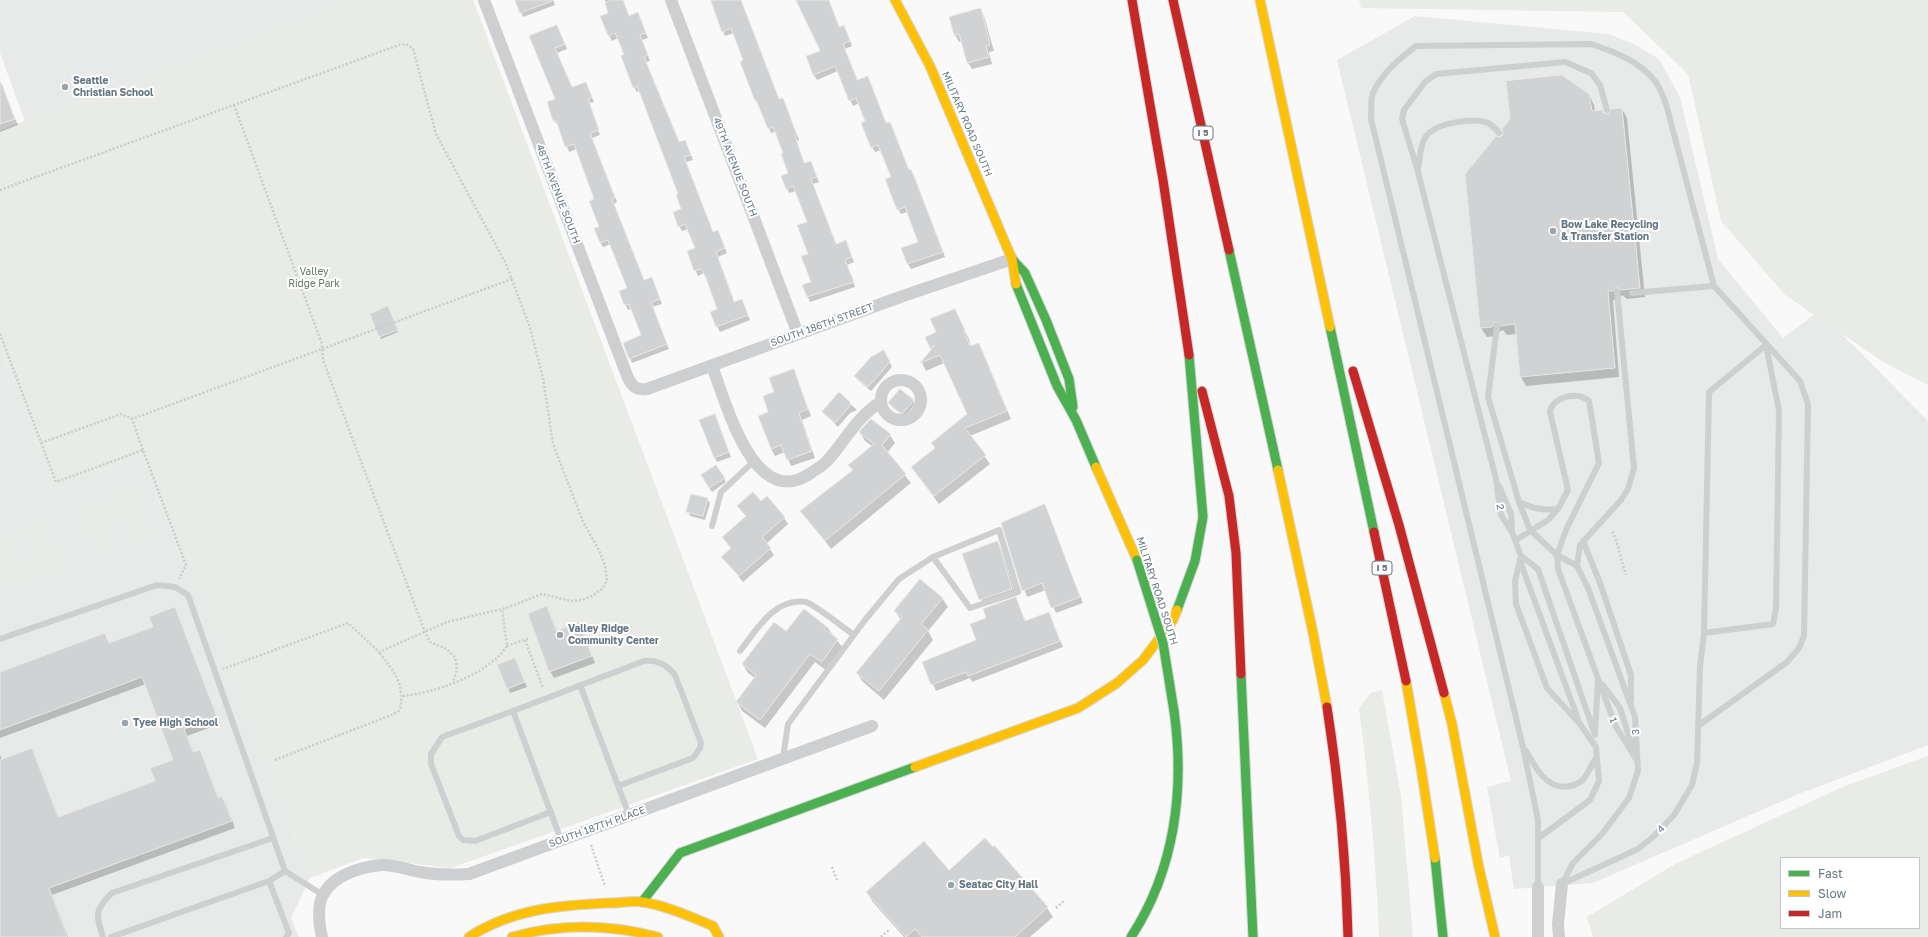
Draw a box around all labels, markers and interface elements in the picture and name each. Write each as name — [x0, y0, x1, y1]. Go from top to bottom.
street label: MILITARY ROAD SOUTH — [939, 70, 995, 178]
place label: Seattle Christian School — [73, 75, 153, 98]
marker: Seattle Christian School — [60, 82, 70, 92]
street label: 49TH AVENUE SOUTH — [711, 116, 759, 218]
road number: I 5 — [1193, 126, 1213, 140]
street label: 48TH AVENUE SOUTH — [533, 143, 583, 245]
place label: Bow Lake Recycling & Transfer Station — [1561, 219, 1659, 242]
marker: Bow Lake Recycling & Transfer Station — [1548, 226, 1558, 236]
park label: Valley Ridge Park — [288, 266, 340, 290]
street label: SOUTH 186TH STREET — [769, 301, 875, 349]
street label: 2 — [1494, 503, 1506, 511]
street label: MILITARY ROAD SOUTH — [1134, 535, 1180, 647]
road number: I 5 — [1372, 561, 1392, 575]
place label: Valley Ridge Community Center — [568, 623, 659, 646]
marker: Valley Ridge Community Center — [555, 630, 565, 640]
street label: 1 — [1607, 716, 1619, 724]
place label: Tyee High School — [133, 717, 218, 729]
marker: Tyee High School — [120, 718, 130, 728]
street label: 3 — [1630, 729, 1642, 735]
street label: SOUTH 187TH PLACE — [547, 804, 647, 850]
street label: 4 — [1655, 823, 1667, 835]
legend — [1780, 857, 1920, 929]
text: Fast — [1818, 866, 1843, 881]
place label: Seatac City Hall — [959, 879, 1038, 891]
marker: Seatac City Hall — [946, 880, 956, 890]
text: Slow — [1818, 886, 1846, 901]
text: Jam — [1818, 906, 1842, 921]

